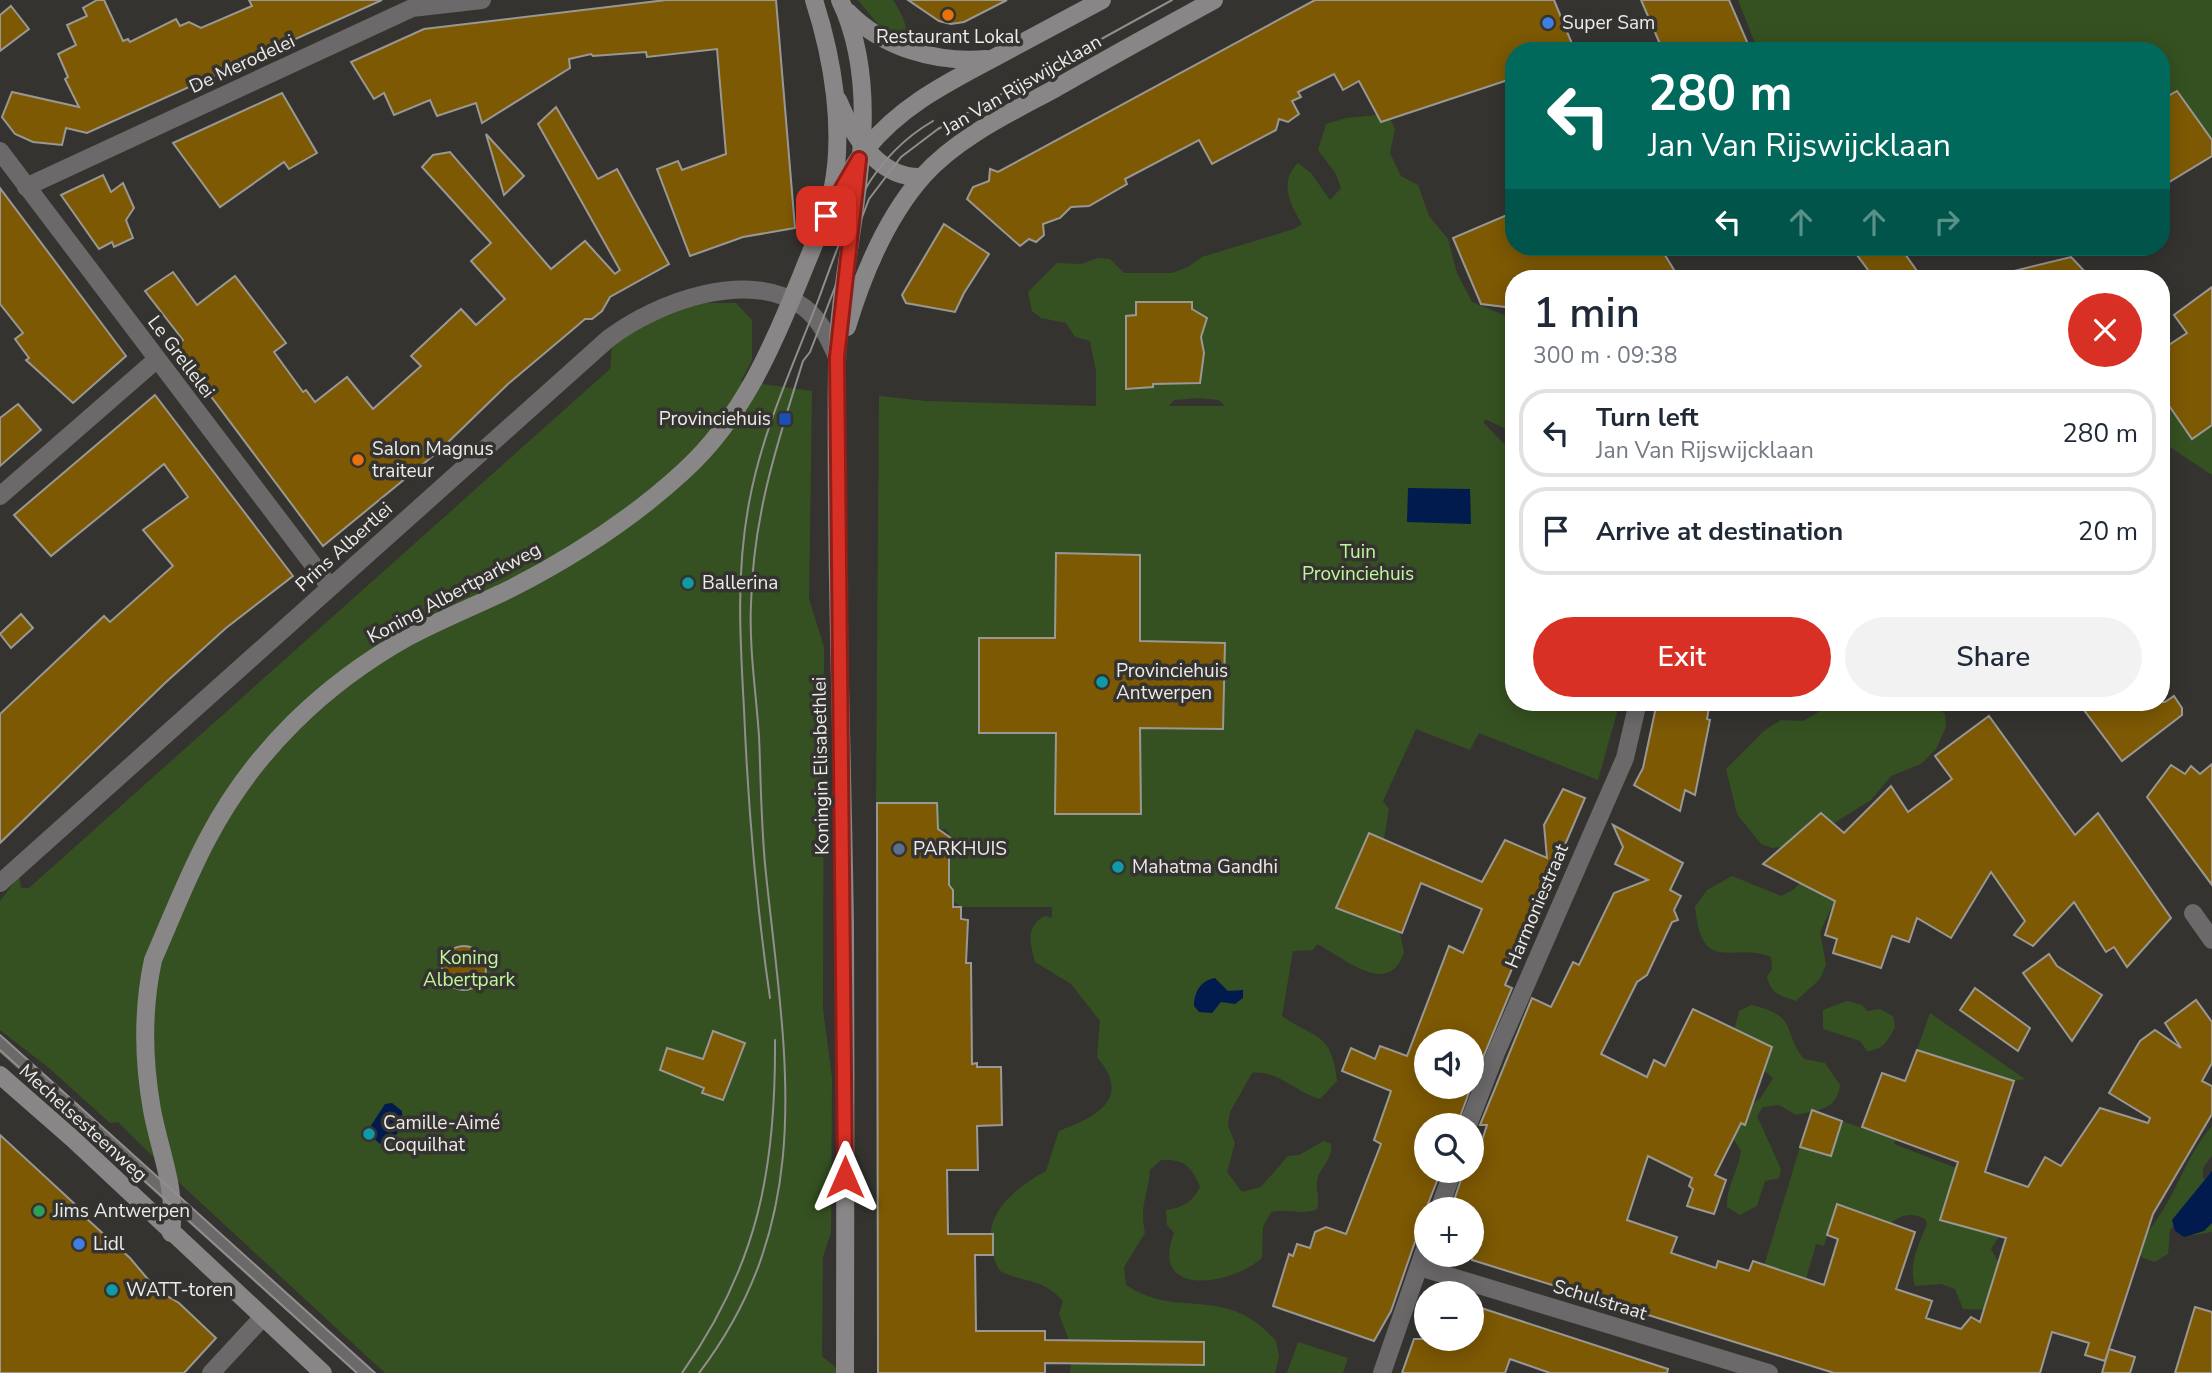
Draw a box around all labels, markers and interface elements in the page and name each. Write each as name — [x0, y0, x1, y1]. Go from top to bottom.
marker: Restaurant Lokal — [940, 7, 956, 23]
place label: Super Sam — [1562, 10, 1655, 36]
marker: Super Sam — [1540, 15, 1556, 31]
place label: Restaurant Lokal — [876, 24, 1020, 50]
street label: De Merodelei — [185, 28, 299, 100]
street label: Jan Van Rijswijcklaan — [937, 29, 1106, 142]
text: 280 m — [1648, 60, 1792, 127]
icon: left — [1533, 70, 1624, 161]
text: Jan Van Rijswijcklaan — [1648, 124, 1951, 167]
pin — [796, 186, 856, 246]
icon: arrive — [807, 197, 845, 235]
icon: left — [1709, 203, 1747, 241]
icon: ahead — [1782, 203, 1820, 241]
icon: ahead — [1855, 203, 1893, 241]
icon: right — [1928, 203, 1966, 241]
text: 1 min — [1533, 285, 1640, 342]
button: close — [2068, 293, 2142, 367]
street label: Le Grellelei — [141, 310, 221, 404]
text: 300 m · 09:38 — [1533, 340, 1678, 371]
text: Turn left — [1596, 400, 1699, 435]
place label: Provinciehuis — [659, 406, 771, 432]
marker: Provinciehuis — [777, 411, 793, 427]
icon: left — [1537, 414, 1575, 452]
text: 280 m — [2062, 416, 2138, 451]
text: Jan Van Rijswijcklaan — [1596, 435, 1814, 466]
place label: Salon Magnus traiteur — [372, 436, 494, 484]
marker: Salon Magnus traiteur — [350, 452, 366, 468]
street label: Prins Albertlei — [290, 496, 398, 598]
icon: arrive — [1537, 512, 1575, 550]
text: Arrive at destination — [1596, 514, 1843, 549]
text: 20 m — [2078, 514, 2138, 549]
street label: Koning Albertparkweg — [363, 536, 545, 650]
park label: Tuin Provinciehuis — [1302, 539, 1414, 587]
place label: Ballerina — [702, 570, 778, 596]
marker: Ballerina — [680, 575, 696, 591]
button: Exit — [1533, 617, 1831, 697]
button: Share — [1845, 617, 2142, 697]
place label: Provinciehuis Antwerpen — [1116, 658, 1228, 706]
marker: Provinciehuis Antwerpen — [1094, 674, 1110, 690]
street label: Koningin Elisabethlei — [806, 677, 836, 855]
place label: PARKHUIS — [913, 836, 1007, 862]
street label: Harmoniestraat — [1499, 840, 1575, 972]
marker: PARKHUIS — [891, 841, 907, 857]
place label: Mahatma Gandhi — [1132, 854, 1278, 880]
marker: Mahatma Gandhi — [1110, 859, 1126, 875]
park label: Koning Albertpark — [423, 945, 516, 993]
map controls — [1414, 1029, 1484, 1351]
button: sound — [1414, 1029, 1484, 1099]
street label: Mechelsesteenweg — [13, 1058, 153, 1188]
place label: Camille-Aimé Coquilhat — [383, 1110, 500, 1158]
button: search — [1414, 1113, 1484, 1183]
marker: Camille-Aimé Coquilhat — [361, 1126, 377, 1142]
position arrow — [808, 1140, 882, 1214]
button: + — [1414, 1197, 1484, 1267]
place label: Jims Antwerpen — [52, 1198, 190, 1224]
marker: Jims Antwerpen — [31, 1203, 47, 1219]
place label: Lidl — [93, 1231, 125, 1257]
marker: Lidl — [71, 1236, 87, 1252]
street label: Schulstraat — [1550, 1273, 1650, 1327]
place label: WATT-toren — [126, 1277, 233, 1303]
button: − — [1414, 1281, 1484, 1351]
marker: WATT-toren — [104, 1282, 120, 1298]

